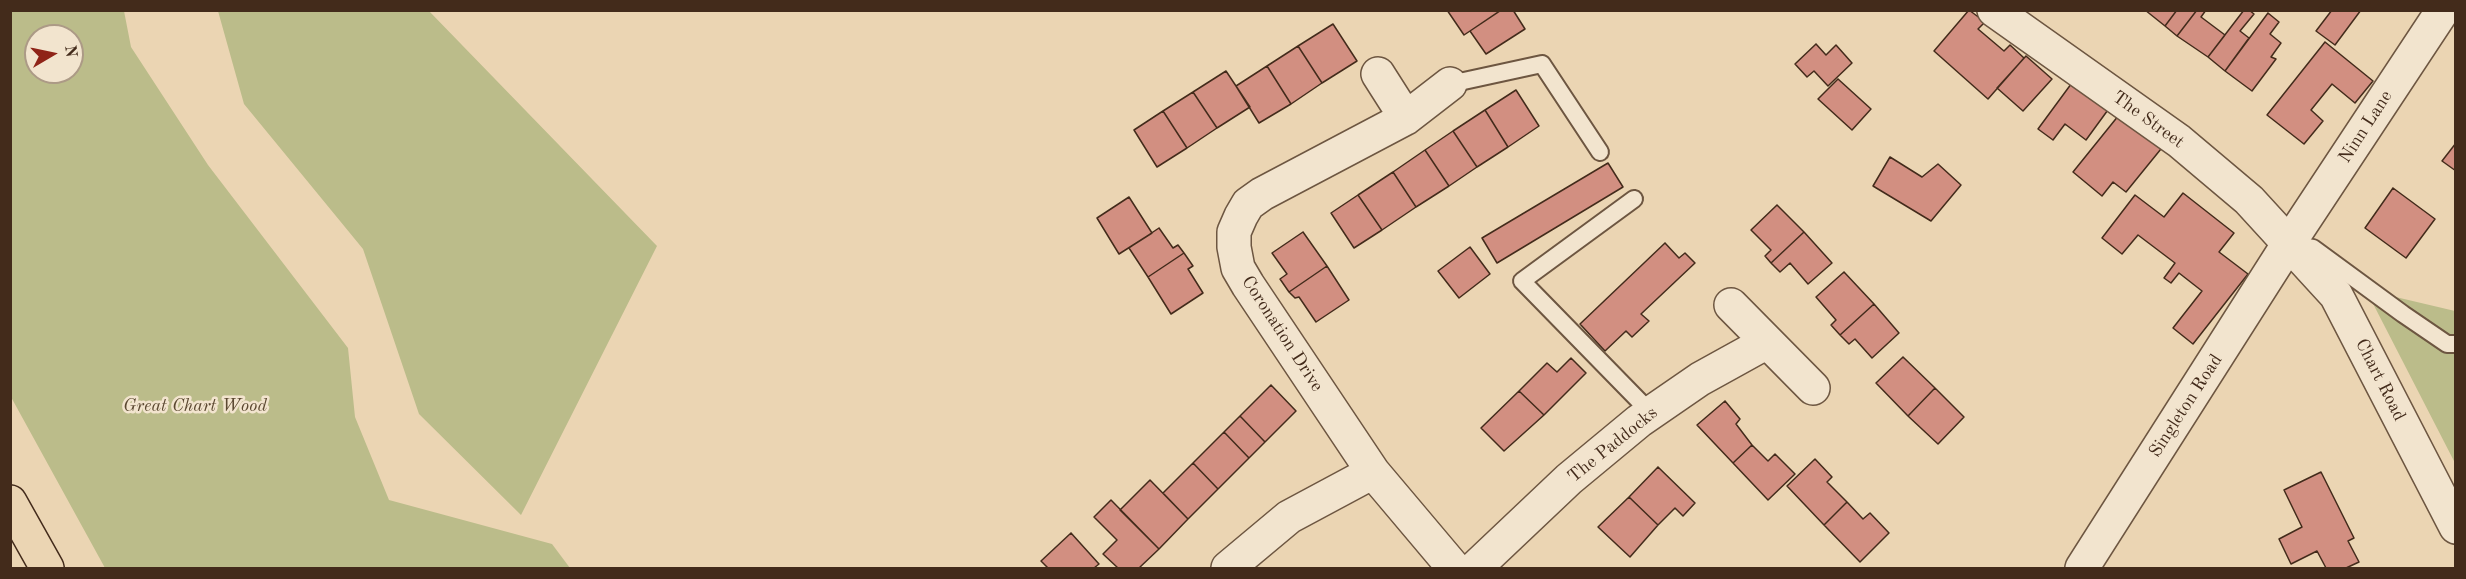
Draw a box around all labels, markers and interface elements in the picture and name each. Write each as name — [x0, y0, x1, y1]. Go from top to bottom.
north arrow — [24, 24, 84, 84]
text: N — [61, 44, 79, 59]
street label: The Street — [2108, 87, 2188, 153]
street label: Ninn Lane — [2335, 87, 2397, 167]
street label: Coronation Drive — [1236, 272, 1328, 396]
street label: Chart Road — [2350, 335, 2410, 425]
street label: Singleton Road — [2145, 350, 2227, 462]
park label: Great Chart Wood — [123, 395, 267, 417]
street label: The Paddocks — [1564, 402, 1662, 488]

